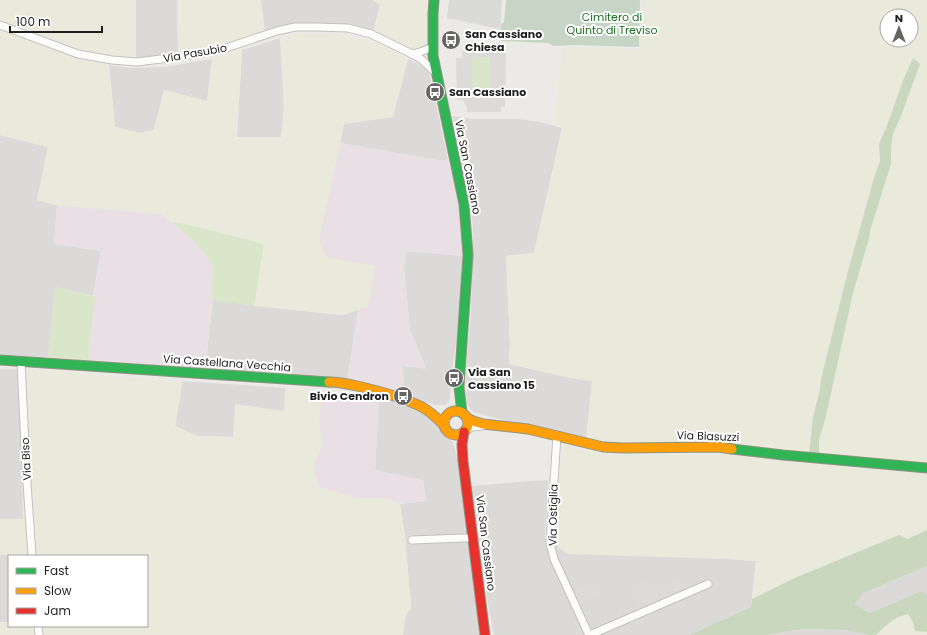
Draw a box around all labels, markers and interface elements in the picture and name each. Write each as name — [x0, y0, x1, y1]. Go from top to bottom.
scale bar — [10, 8, 102, 34]
north arrow — [879, 8, 919, 48]
park label: Cimitero di Quinto di Treviso — [566, 9, 658, 38]
text: N — [895, 10, 903, 26]
text: 100 m — [16, 13, 50, 30]
place label: San Cassiano Chiesa — [465, 26, 542, 55]
bus stop icon: San Cassiano Chiesa — [440, 29, 462, 51]
street label: Via Pasubio — [162, 40, 228, 66]
bus stop icon: San Cassiano — [424, 81, 446, 103]
place label: San Cassiano — [449, 84, 526, 100]
street label: Via San Cassiano — [451, 118, 485, 216]
street label: Via Castellana Vecchia — [163, 351, 291, 375]
place label: Via San Cassiano 15 — [468, 364, 535, 393]
bus stop icon: Via San Cassiano 15 — [443, 367, 465, 389]
bus stop icon: Bivio Cendron — [392, 385, 414, 407]
place label: Bivio Cendron — [310, 388, 389, 404]
street label: Via Biasuzzi — [676, 427, 740, 445]
street label: Via Biso — [17, 437, 35, 481]
street label: Via Ostiglia — [544, 484, 562, 546]
street label: Via San Cassiano — [472, 494, 500, 592]
legend — [8, 555, 148, 627]
text: Fast — [44, 562, 69, 579]
text: Slow — [44, 582, 72, 599]
text: Jam — [44, 602, 71, 619]

